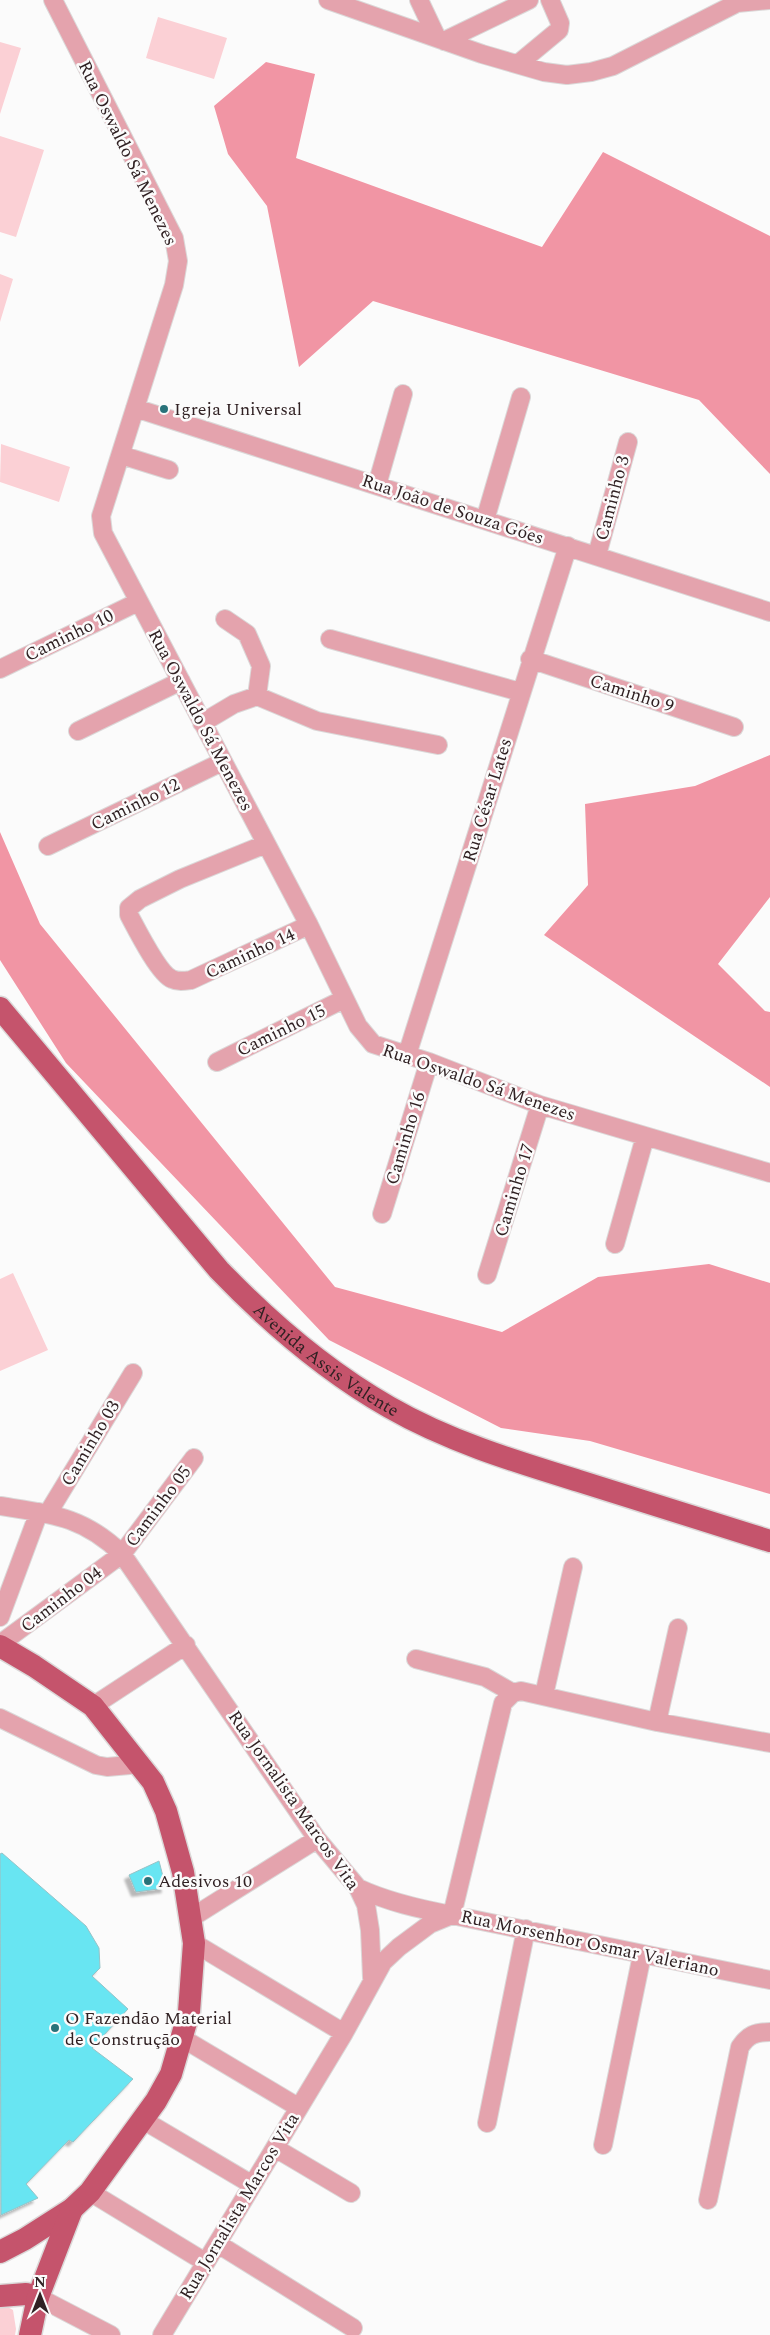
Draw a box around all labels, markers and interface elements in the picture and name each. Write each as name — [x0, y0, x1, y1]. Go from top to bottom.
street label: Rua Oswaldo Sá Menezes — [71, 56, 184, 250]
place label: Igreja Universal — [174, 396, 302, 423]
marker: Igreja Universal — [158, 403, 170, 415]
street label: Caminho 3 — [588, 453, 637, 544]
street label: Rua João de Souza Góes — [358, 467, 547, 552]
street label: Caminho 10 — [20, 602, 118, 669]
street label: Rua Oswaldo Sá Menezes — [141, 624, 260, 816]
street label: Caminho 9 — [586, 667, 677, 720]
street label: Rua César Lates — [456, 735, 519, 865]
street label: Caminho 12 — [86, 771, 184, 838]
street label: Caminho 14 — [201, 921, 299, 986]
street label: Caminho 15 — [232, 997, 330, 1064]
street label: Rua Oswaldo Sá Menezes — [379, 1037, 579, 1128]
street label: Caminho 16 — [379, 1088, 432, 1188]
street label: Caminho 17 — [488, 1140, 541, 1240]
street label: Avenida Assis Valente — [246, 1297, 404, 1424]
street label: Caminho 03 — [54, 1395, 127, 1491]
street label: Caminho 05 — [119, 1460, 198, 1553]
street label: Caminho 04 — [15, 1560, 108, 1639]
street label: Rua Jornalista Marcos Vita — [221, 1705, 366, 1896]
place label: Adesivos 10 — [158, 1868, 252, 1895]
marker: Adesivos 10 — [142, 1875, 154, 1887]
street label: Rua Morsenhor Osmar Valeriano — [458, 1903, 721, 1984]
place label: O Fazendão Material de Construção — [65, 2005, 232, 2053]
marker: O Fazendão Material de Construção — [49, 2022, 61, 2034]
street label: Rua Jornalista Marcos Vita — [173, 2107, 306, 2305]
north arrow — [15, 2270, 65, 2320]
text: N — [34, 2272, 46, 2293]

